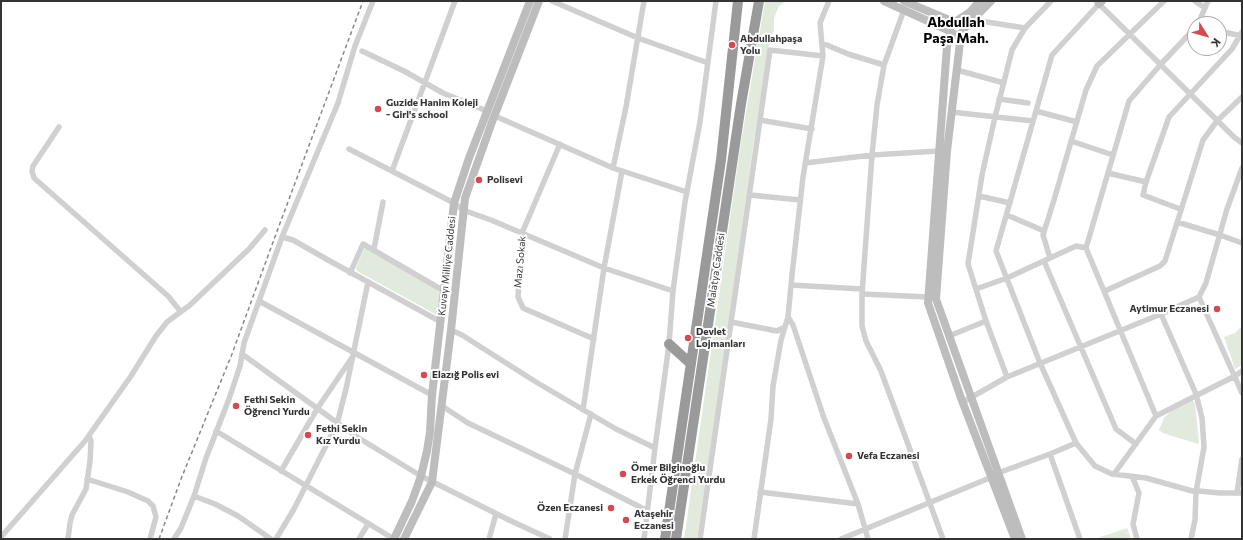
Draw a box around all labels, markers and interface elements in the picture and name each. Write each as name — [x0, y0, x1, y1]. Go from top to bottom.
district label: Abdullah Paşa Mah. — [923, 14, 989, 46]
north arrow — [1187, 16, 1227, 56]
place label: Abdullahpaşa Yolu — [740, 33, 802, 56]
text: K — [1209, 36, 1224, 50]
marker: Abdullahpaşa Yolu — [727, 40, 737, 50]
place label: Guzide Hanim Koleji - Girl's school — [386, 97, 478, 120]
marker: Guzide Hanim Koleji - Girl's school — [373, 104, 383, 114]
place label: Polisevi — [487, 174, 523, 186]
marker: Polisevi — [474, 175, 484, 185]
street label: Kuvayı Milliye Caddesi — [436, 216, 458, 316]
street label: Malatya Caddesi — [705, 232, 727, 308]
street label: Mazı Sokak — [512, 236, 528, 288]
place label: Aytimur Eczanesi — [1130, 303, 1209, 315]
marker: Aytimur Eczanesi — [1212, 304, 1222, 314]
place label: Devlet Lojmanları — [696, 326, 745, 350]
marker: Devlet Lojmanları — [683, 333, 693, 343]
place label: Elazığ Polis evi — [432, 369, 499, 381]
marker: Elazığ Polis evi — [419, 370, 429, 380]
place label: Fethi Sekin Öğrenci Yurdu — [244, 394, 310, 418]
marker: Fethi Sekin Öğrenci Yurdu — [231, 401, 241, 411]
place label: Fethi Sekin Kız Yurdu — [316, 423, 367, 446]
marker: Fethi Sekin Kız Yurdu — [303, 430, 313, 440]
place label: Vefa Eczanesi — [857, 450, 920, 462]
marker: Vefa Eczanesi — [844, 451, 854, 461]
place label: Ömer Bilginoğlu Erkek Öğrenci Yurdu — [631, 462, 725, 486]
marker: Ömer Bilginoğlu Erkek Öğrenci Yurdu — [618, 469, 628, 479]
place label: Özen Eczanesi — [537, 502, 603, 514]
marker: Özen Eczanesi — [606, 503, 616, 513]
place label: Ataşehir Eczanesi — [634, 508, 674, 532]
marker: Ataşehir Eczanesi — [621, 515, 631, 525]

